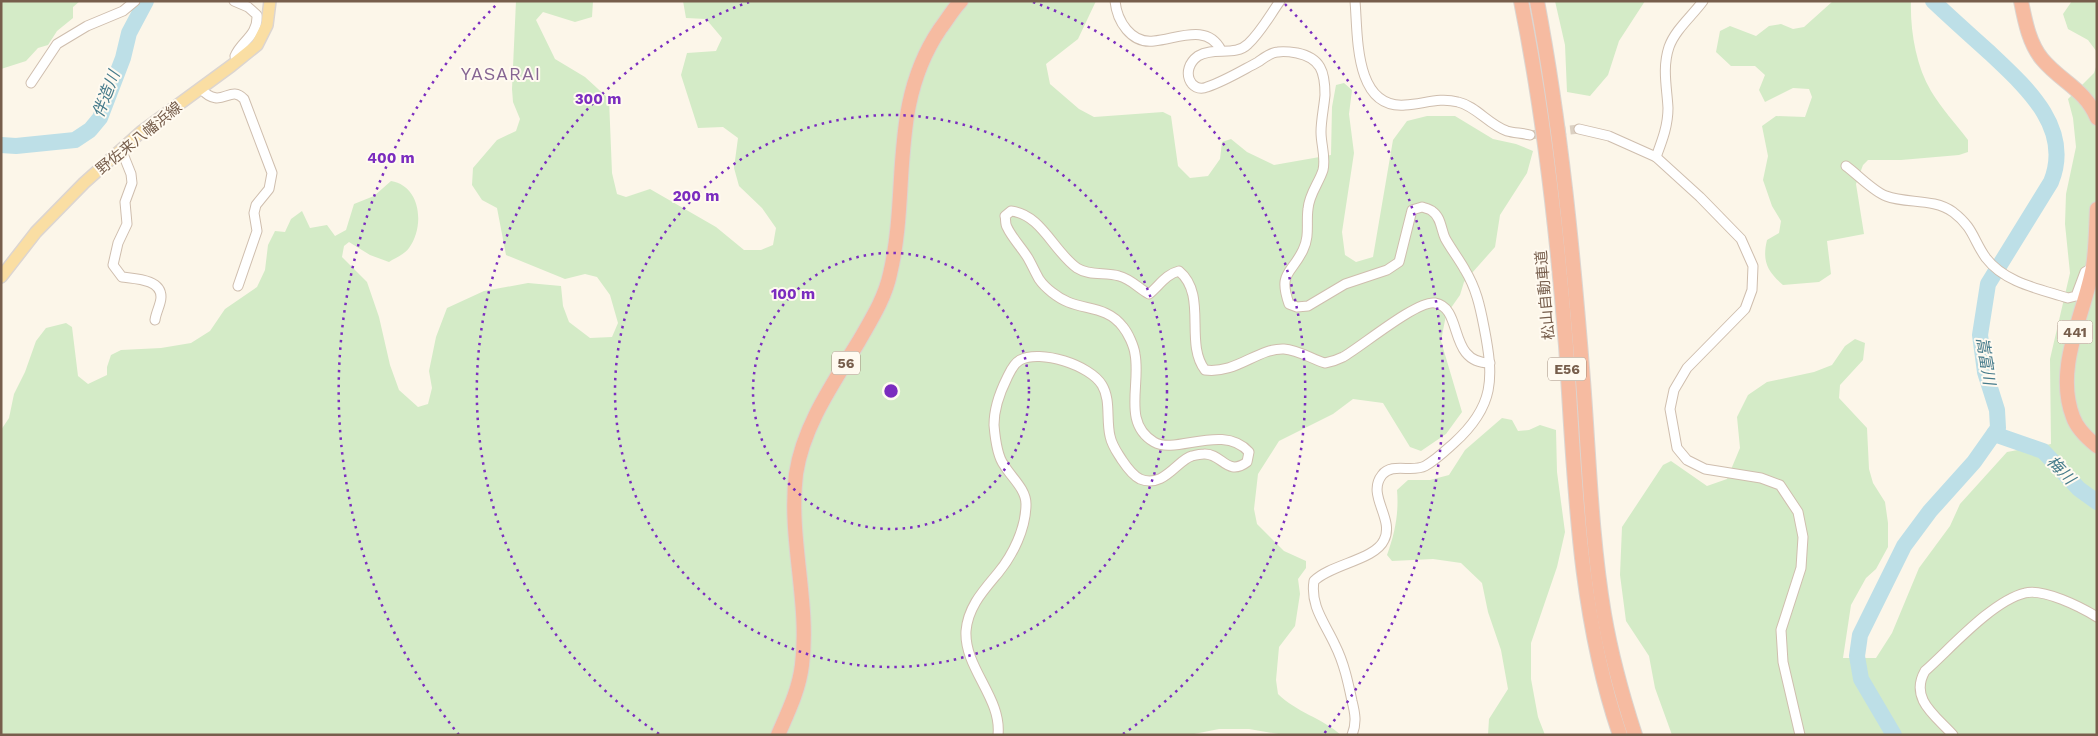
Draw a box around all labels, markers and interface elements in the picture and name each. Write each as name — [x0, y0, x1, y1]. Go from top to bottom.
district label: YASARAI — [461, 63, 541, 84]
water label: 伴造川 — [89, 66, 124, 120]
text: 300 m — [575, 90, 621, 108]
street label: 野佐来八幡浜線 — [93, 98, 185, 178]
text: 400 m — [367, 149, 415, 167]
text: 200 m — [673, 187, 719, 205]
street label: 松山自動車道 — [1532, 249, 1558, 341]
text: 100 m — [771, 285, 815, 303]
road number: 441 — [2058, 321, 2092, 344]
water label: 嵩富川 — [1973, 336, 1999, 388]
road number: 56 — [832, 352, 860, 374]
road number: E56 — [1548, 358, 1586, 380]
centre of rings — [882, 382, 900, 400]
water label: 梅川 — [2043, 452, 2080, 490]

